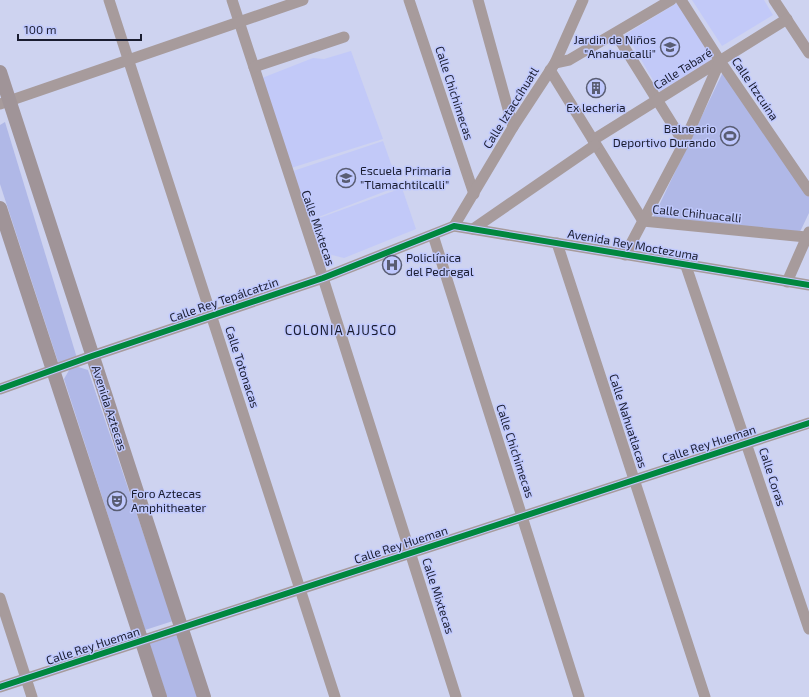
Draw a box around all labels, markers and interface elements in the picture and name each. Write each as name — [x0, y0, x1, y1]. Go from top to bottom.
scale bar — [18, 16, 141, 42]
text: 100 m — [24, 22, 56, 36]
place label: Jardin de Niños "Anahuacalli" — [574, 32, 656, 60]
school or university icon: Jardin de Niños "Anahuacalli" — [659, 36, 681, 58]
street label: Calle Chichimecas — [433, 44, 477, 141]
street label: Calle Tabaré — [651, 45, 714, 92]
street label: Calle Itzcuina — [730, 54, 782, 123]
street label: Calle Iztaccíhuatl — [480, 64, 541, 151]
building icon: Ex lecheria — [585, 77, 607, 99]
place label: Ex lecheria — [566, 100, 626, 114]
place label: Balneario Deportivo Durando — [613, 121, 716, 149]
sports icon: Balneario Deportivo Durando — [719, 125, 741, 147]
place label: Escuela Primaria "Tlamachtilcalli" — [360, 163, 451, 191]
school or university icon: Escuela Primaria "Tlamachtilcalli" — [335, 167, 357, 189]
street label: Calle Mixtecas — [299, 188, 338, 267]
street label: Calle Chihuacalli — [652, 201, 742, 225]
street label: Avenida Rey Moctezuma — [567, 226, 700, 262]
place label: Policlínica del Pedregal — [406, 250, 474, 278]
hospital icon: Policlínica del Pedregal — [381, 254, 403, 276]
street label: Calle Rey Tepálcatzin — [167, 274, 280, 324]
district label: COLONIA AJUSCO — [285, 322, 397, 338]
street label: Calle Totonacas — [223, 324, 263, 409]
street label: Avenida Aztecas — [90, 363, 130, 452]
street label: Calle Nahuatlacas — [607, 372, 651, 470]
street label: Calle Chichimecas — [494, 402, 538, 499]
street label: Calle Rey Hueman — [660, 421, 757, 465]
street label: Calle Coras — [757, 446, 789, 508]
place label: Foro Aztecas Amphitheater — [131, 486, 206, 514]
theatre icon: Foro Aztecas Amphitheater — [106, 490, 128, 512]
street label: Calle Rey Hueman — [352, 522, 449, 566]
street label: Calle Mixtecas — [420, 556, 458, 635]
street label: Calle Rey Hueman — [44, 623, 141, 667]

